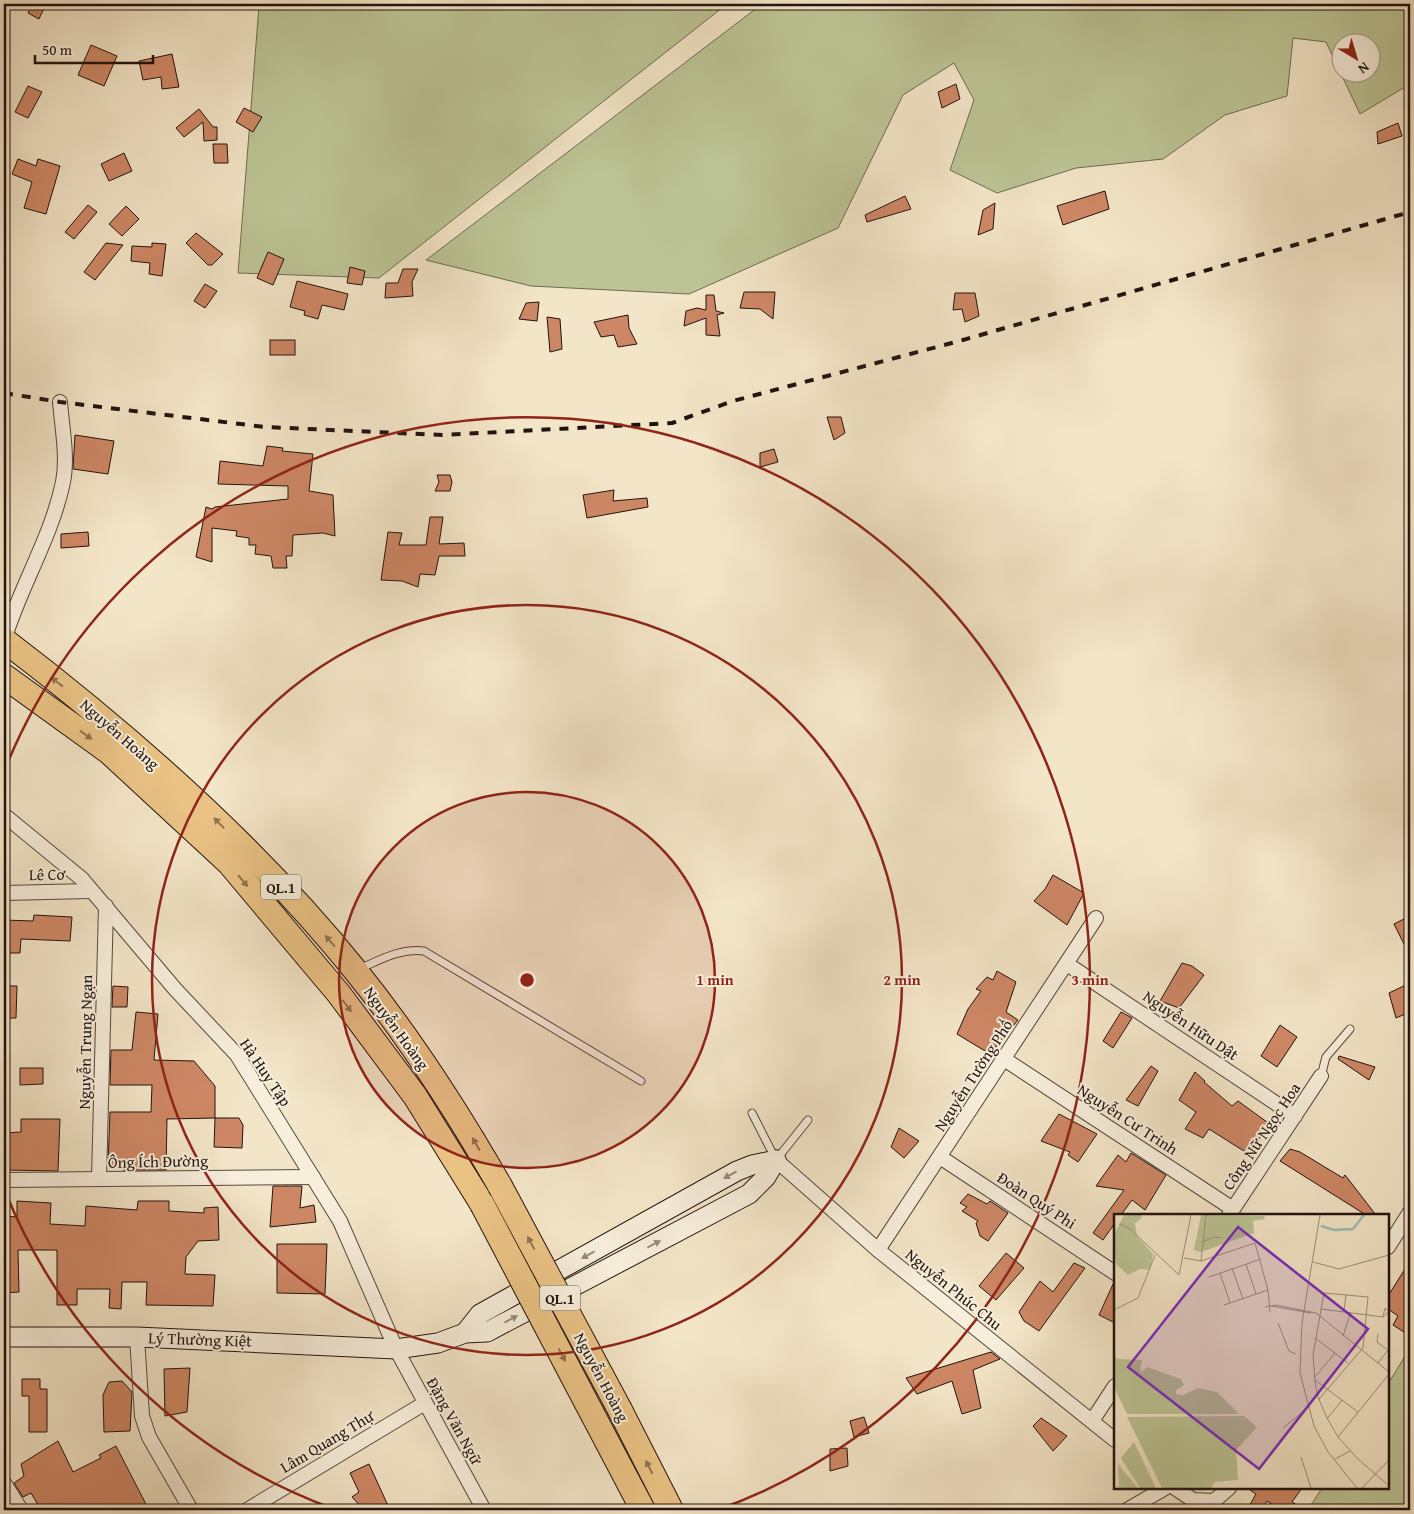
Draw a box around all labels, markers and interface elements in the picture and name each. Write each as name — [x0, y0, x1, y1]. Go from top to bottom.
scale bar — [35, 32, 152, 64]
north arrow — [1332, 32, 1382, 82]
text: 50 m — [42, 39, 73, 60]
text: N — [1354, 57, 1374, 79]
one-way arrow — [51, 676, 64, 687]
street label: Nguyễn Hoàng — [75, 693, 165, 775]
one-way arrow — [79, 730, 93, 740]
one-way arrow — [213, 817, 225, 829]
street label: Lê Cơ — [29, 862, 67, 886]
one-way arrow — [238, 874, 249, 887]
road number: QL.1 — [261, 874, 301, 900]
one-way arrow — [324, 936, 336, 948]
text: 1 min — [696, 969, 734, 990]
text: 2 min — [883, 969, 921, 990]
text: 3 min — [1071, 969, 1109, 990]
centre of rings — [518, 971, 536, 989]
street label: Nguyễn Trung Ngạn — [72, 974, 98, 1110]
street label: Nguyễn Hoàng — [358, 981, 436, 1075]
street label: Nguyễn Hữu Dật — [1138, 984, 1244, 1066]
one-way arrow — [342, 999, 353, 1012]
street label: Nguyễn Tường Phổ — [928, 1014, 1018, 1136]
street label: Hà Huy Tập — [234, 1033, 298, 1111]
street label: Nguyễn Cư Trinh — [1073, 1077, 1183, 1161]
street label: Công Nữ Ngọc Hoa — [1216, 1077, 1306, 1195]
one-way arrow — [471, 1138, 480, 1151]
street label: Ông Ích Đường — [108, 1148, 208, 1174]
street label: Đoàn Quý Phi — [993, 1165, 1082, 1235]
one-way arrow — [722, 1171, 737, 1179]
inset map — [1114, 1214, 1389, 1489]
one-way arrow — [527, 1236, 535, 1251]
one-way arrow — [647, 1240, 662, 1248]
street label: Nguyễn Phúc Chu — [900, 1242, 1008, 1336]
one-way arrow — [581, 1250, 594, 1259]
road number: QL.1 — [540, 1286, 580, 1310]
one-way arrow — [504, 1315, 517, 1324]
street label: Lý Thường Kiệt — [148, 1325, 253, 1353]
street label: Nguyễn Hoàng — [568, 1328, 636, 1426]
one-way arrow — [558, 1348, 566, 1363]
street label: Đặng Văn Ngữ — [421, 1373, 489, 1470]
street label: Lâm Quang Thự — [275, 1403, 380, 1479]
one-way arrow — [645, 1460, 653, 1474]

